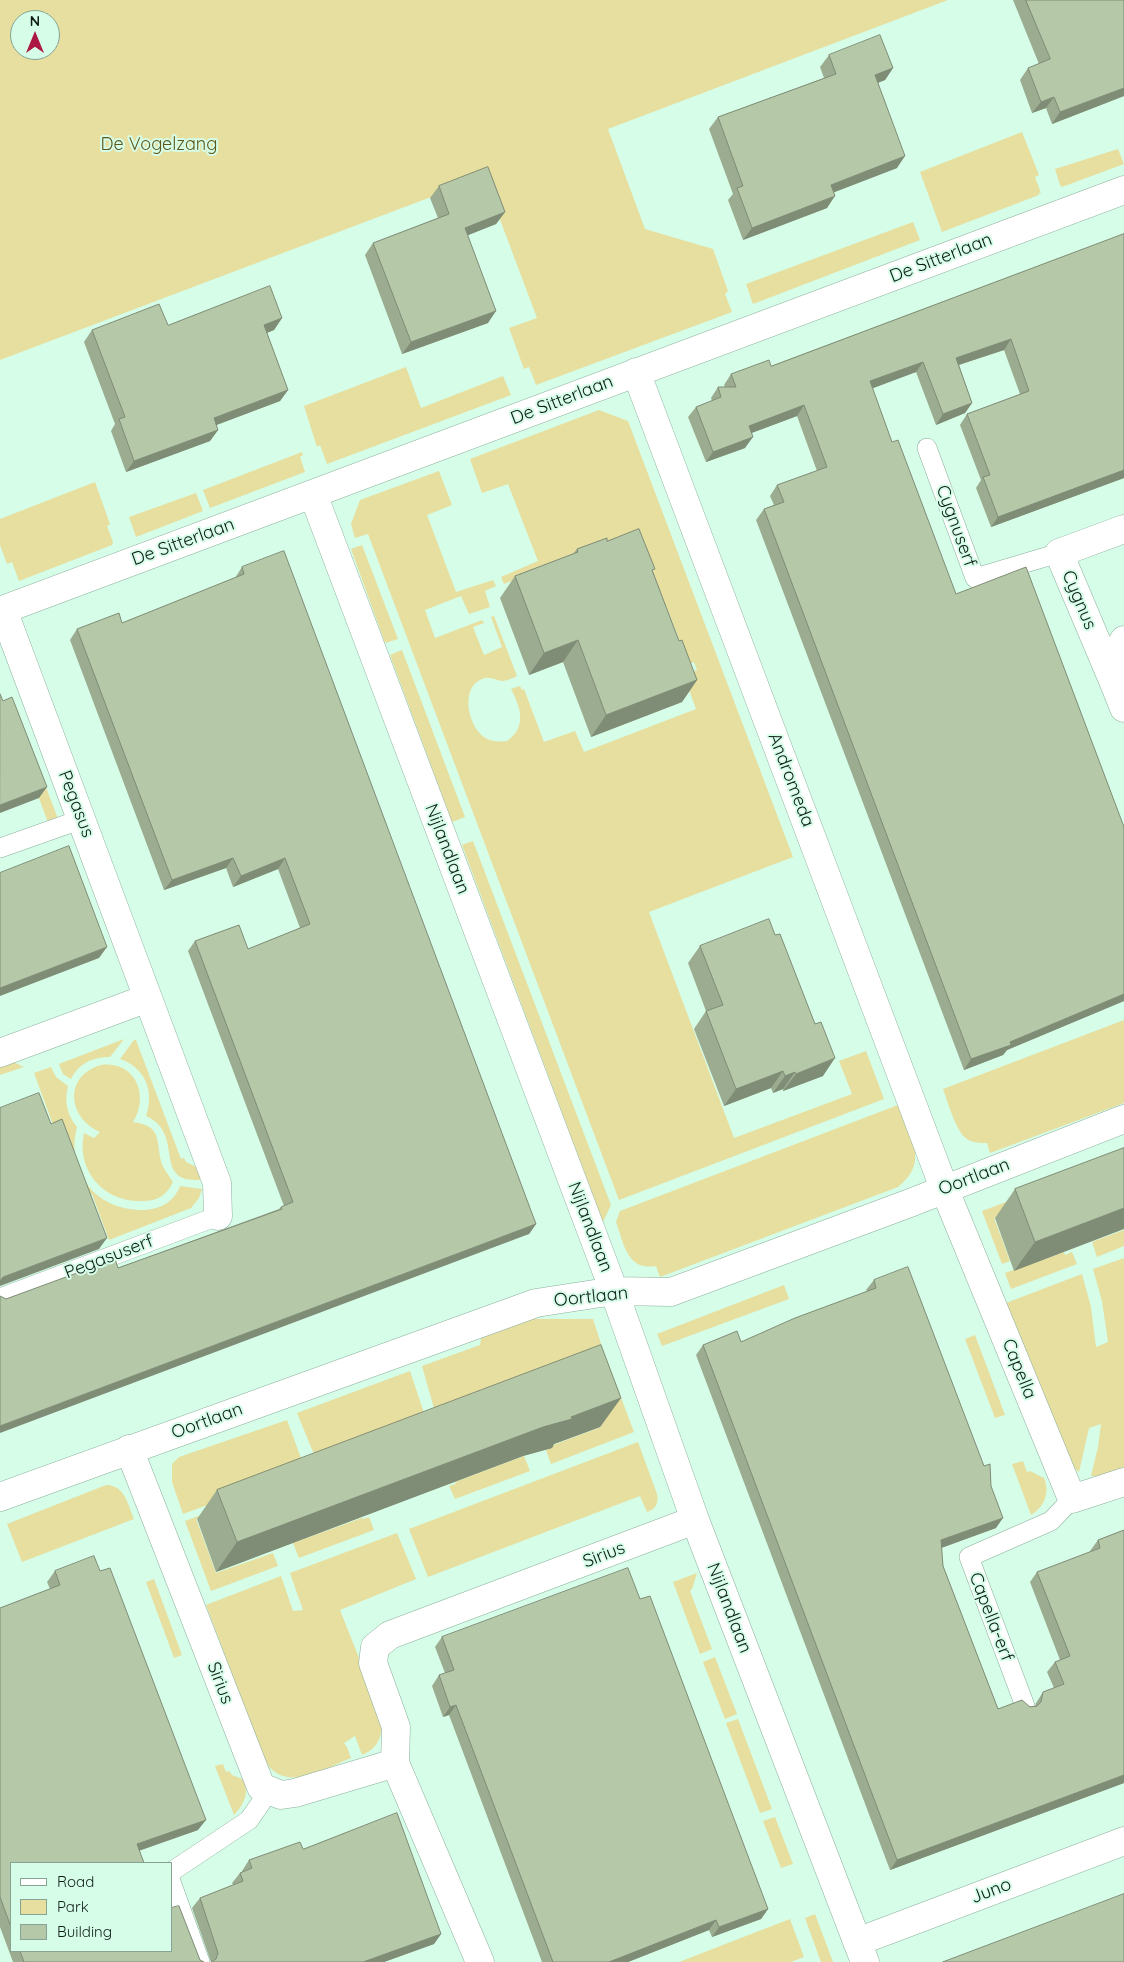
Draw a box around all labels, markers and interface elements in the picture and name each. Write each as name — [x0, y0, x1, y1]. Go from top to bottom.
north arrow — [10, 10, 60, 60]
text: N — [30, 12, 40, 30]
park label: De Vogelzang — [101, 134, 217, 156]
street label: De Sitterlaan — [887, 229, 995, 287]
street label: De Sitterlaan — [508, 371, 616, 429]
street label: Cygnuserf — [931, 482, 981, 570]
street label: De Sitterlaan — [129, 513, 237, 571]
street label: Cygnus — [1057, 567, 1101, 633]
street label: Andromeda — [763, 730, 819, 830]
street label: Pegasus — [53, 768, 99, 840]
street label: Nijlandlaan — [420, 801, 474, 897]
street label: Oortlaan — [935, 1154, 1013, 1200]
street label: Nijlandlaan — [563, 1179, 617, 1275]
street label: Pegasuserf — [62, 1230, 156, 1284]
street label: Oortlaan — [553, 1282, 629, 1312]
street label: Capella — [997, 1336, 1041, 1402]
street label: Oortlaan — [168, 1398, 246, 1444]
street label: Sirius — [580, 1537, 628, 1573]
street label: Nijlandlaan — [702, 1560, 756, 1656]
street label: Capella-erf — [964, 1569, 1018, 1665]
street label: Sirius — [202, 1659, 238, 1707]
legend — [10, 1862, 172, 1952]
text: Road — [57, 1872, 94, 1891]
street label: Juno — [968, 1873, 1014, 1909]
text: Park — [57, 1897, 89, 1916]
text: Building — [57, 1922, 112, 1941]

